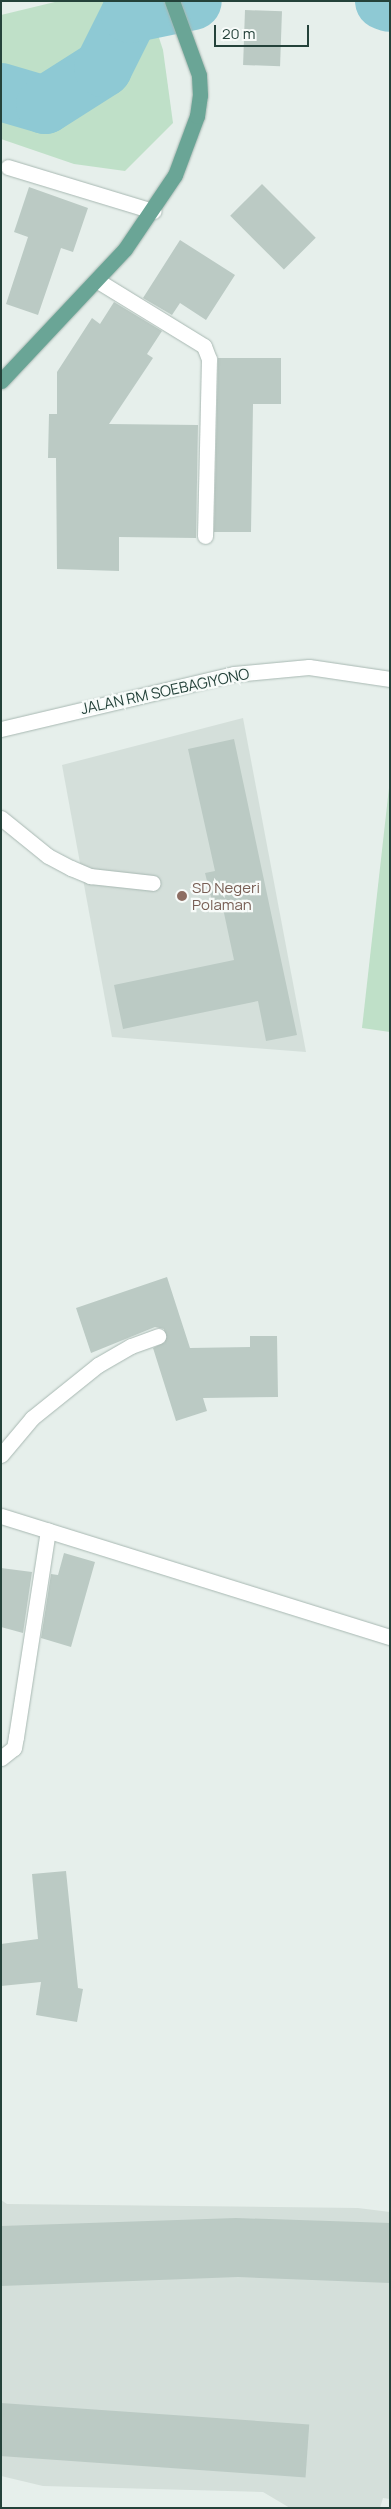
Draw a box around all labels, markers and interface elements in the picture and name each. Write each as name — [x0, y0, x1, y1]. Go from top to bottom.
scale bar — [216, 15, 311, 47]
text: 20 m — [222, 23, 255, 44]
street label: JALAN RM SOEBAGIYONO — [79, 664, 251, 718]
place label: SD Negeri Polaman — [192, 878, 260, 913]
marker: SD Negeri Polaman — [176, 890, 188, 902]

